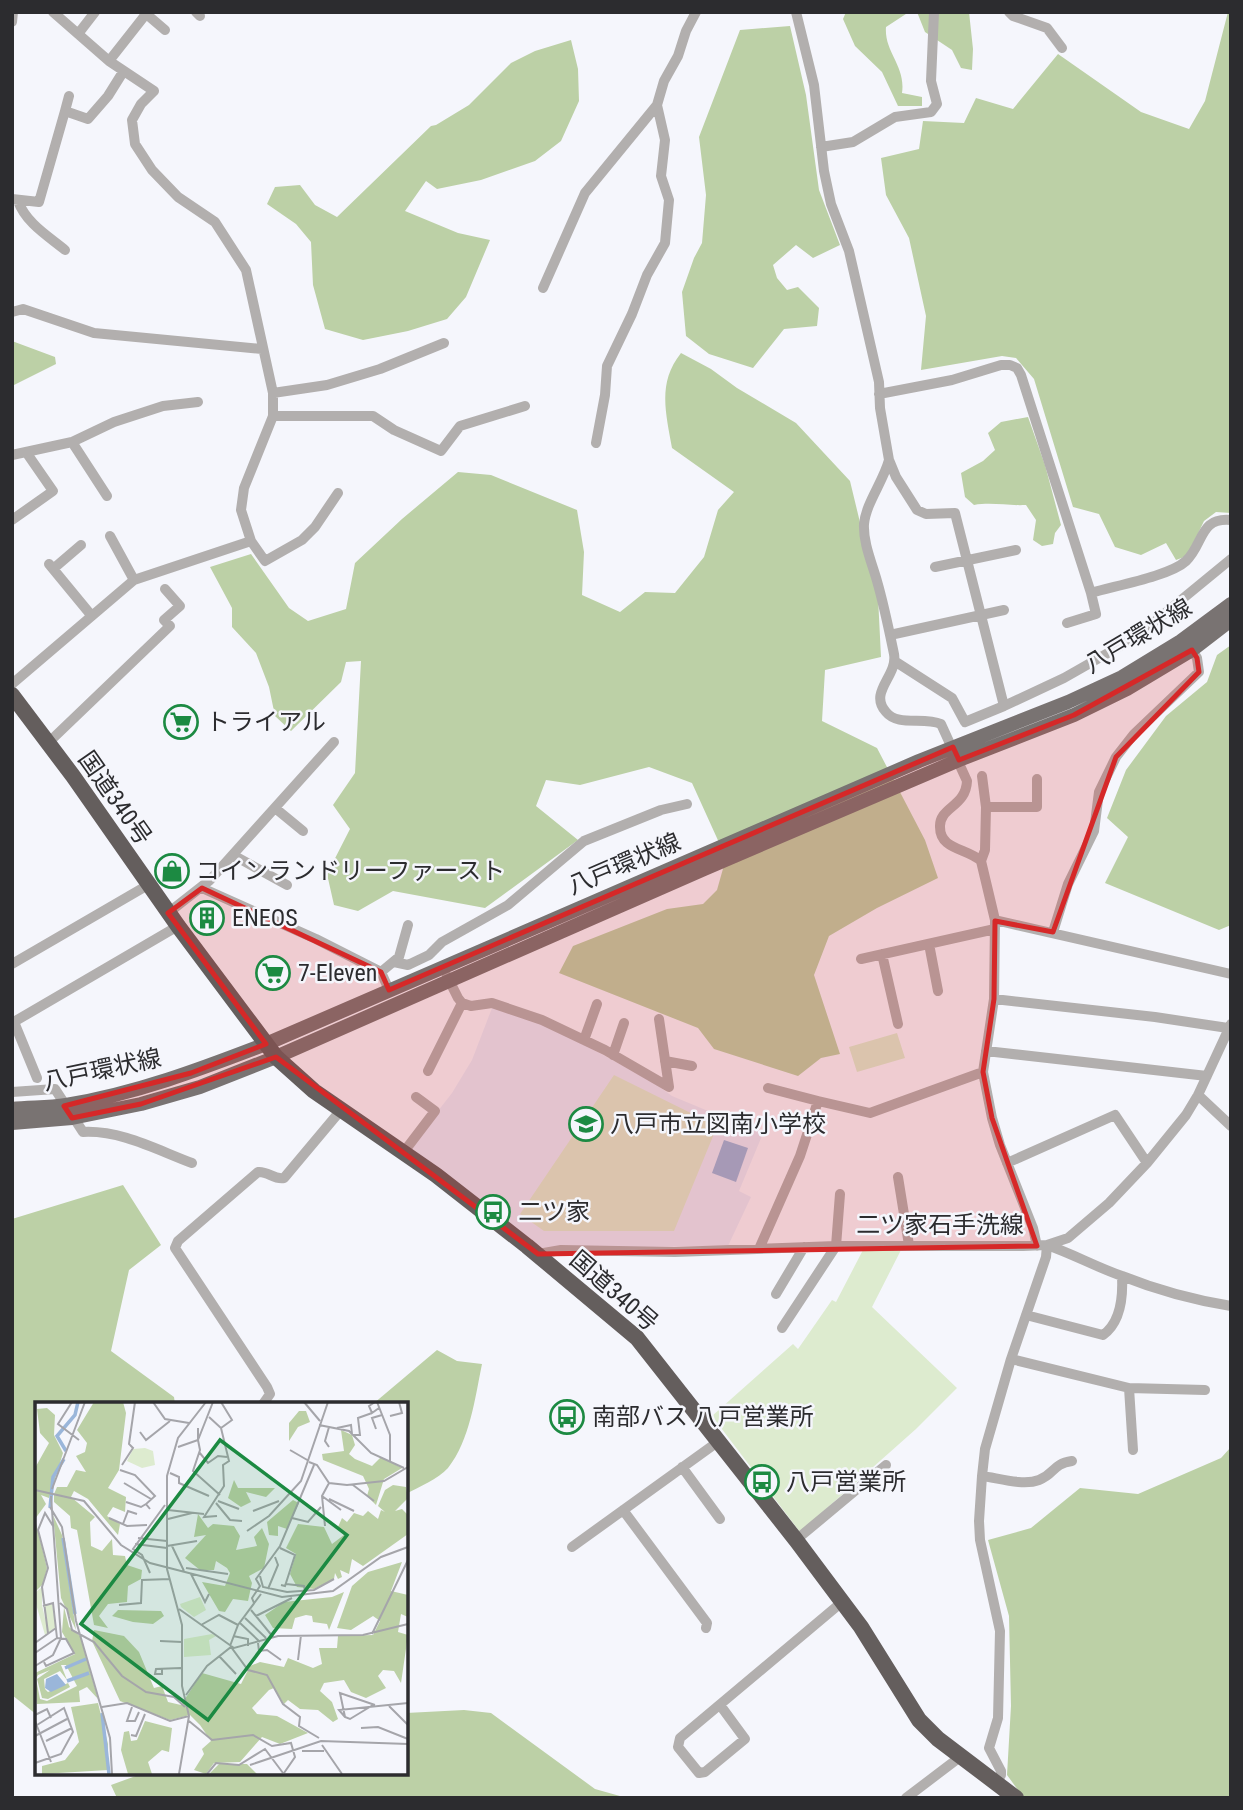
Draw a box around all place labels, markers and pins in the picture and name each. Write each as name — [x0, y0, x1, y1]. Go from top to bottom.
supermarket icon: トライアル — [162, 703, 200, 741]
place label: トライアル — [206, 708, 326, 736]
shop icon: コインランドリーファースト — [153, 852, 191, 890]
place label: コインランドリーファースト — [196, 857, 505, 885]
building icon: ENEOS — [188, 899, 226, 937]
place label: ENEOS — [232, 904, 298, 932]
supermarket icon: 7-Eleven — [254, 954, 292, 992]
place label: 7-Eleven — [298, 959, 377, 987]
school or university icon: 八戸市立図南小学校 — [567, 1105, 605, 1143]
place label: 八戸市立図南小学校 — [610, 1110, 826, 1138]
bus stop icon: 二ツ家 — [474, 1193, 512, 1231]
place label: 二ツ家 — [518, 1198, 590, 1226]
bus stop icon: 南部バス 八戸営業所 — [548, 1398, 586, 1436]
place label: 南部バス 八戸営業所 — [592, 1403, 814, 1431]
bus stop icon: 八戸営業所 — [743, 1463, 781, 1501]
place label: 八戸営業所 — [786, 1468, 906, 1496]

